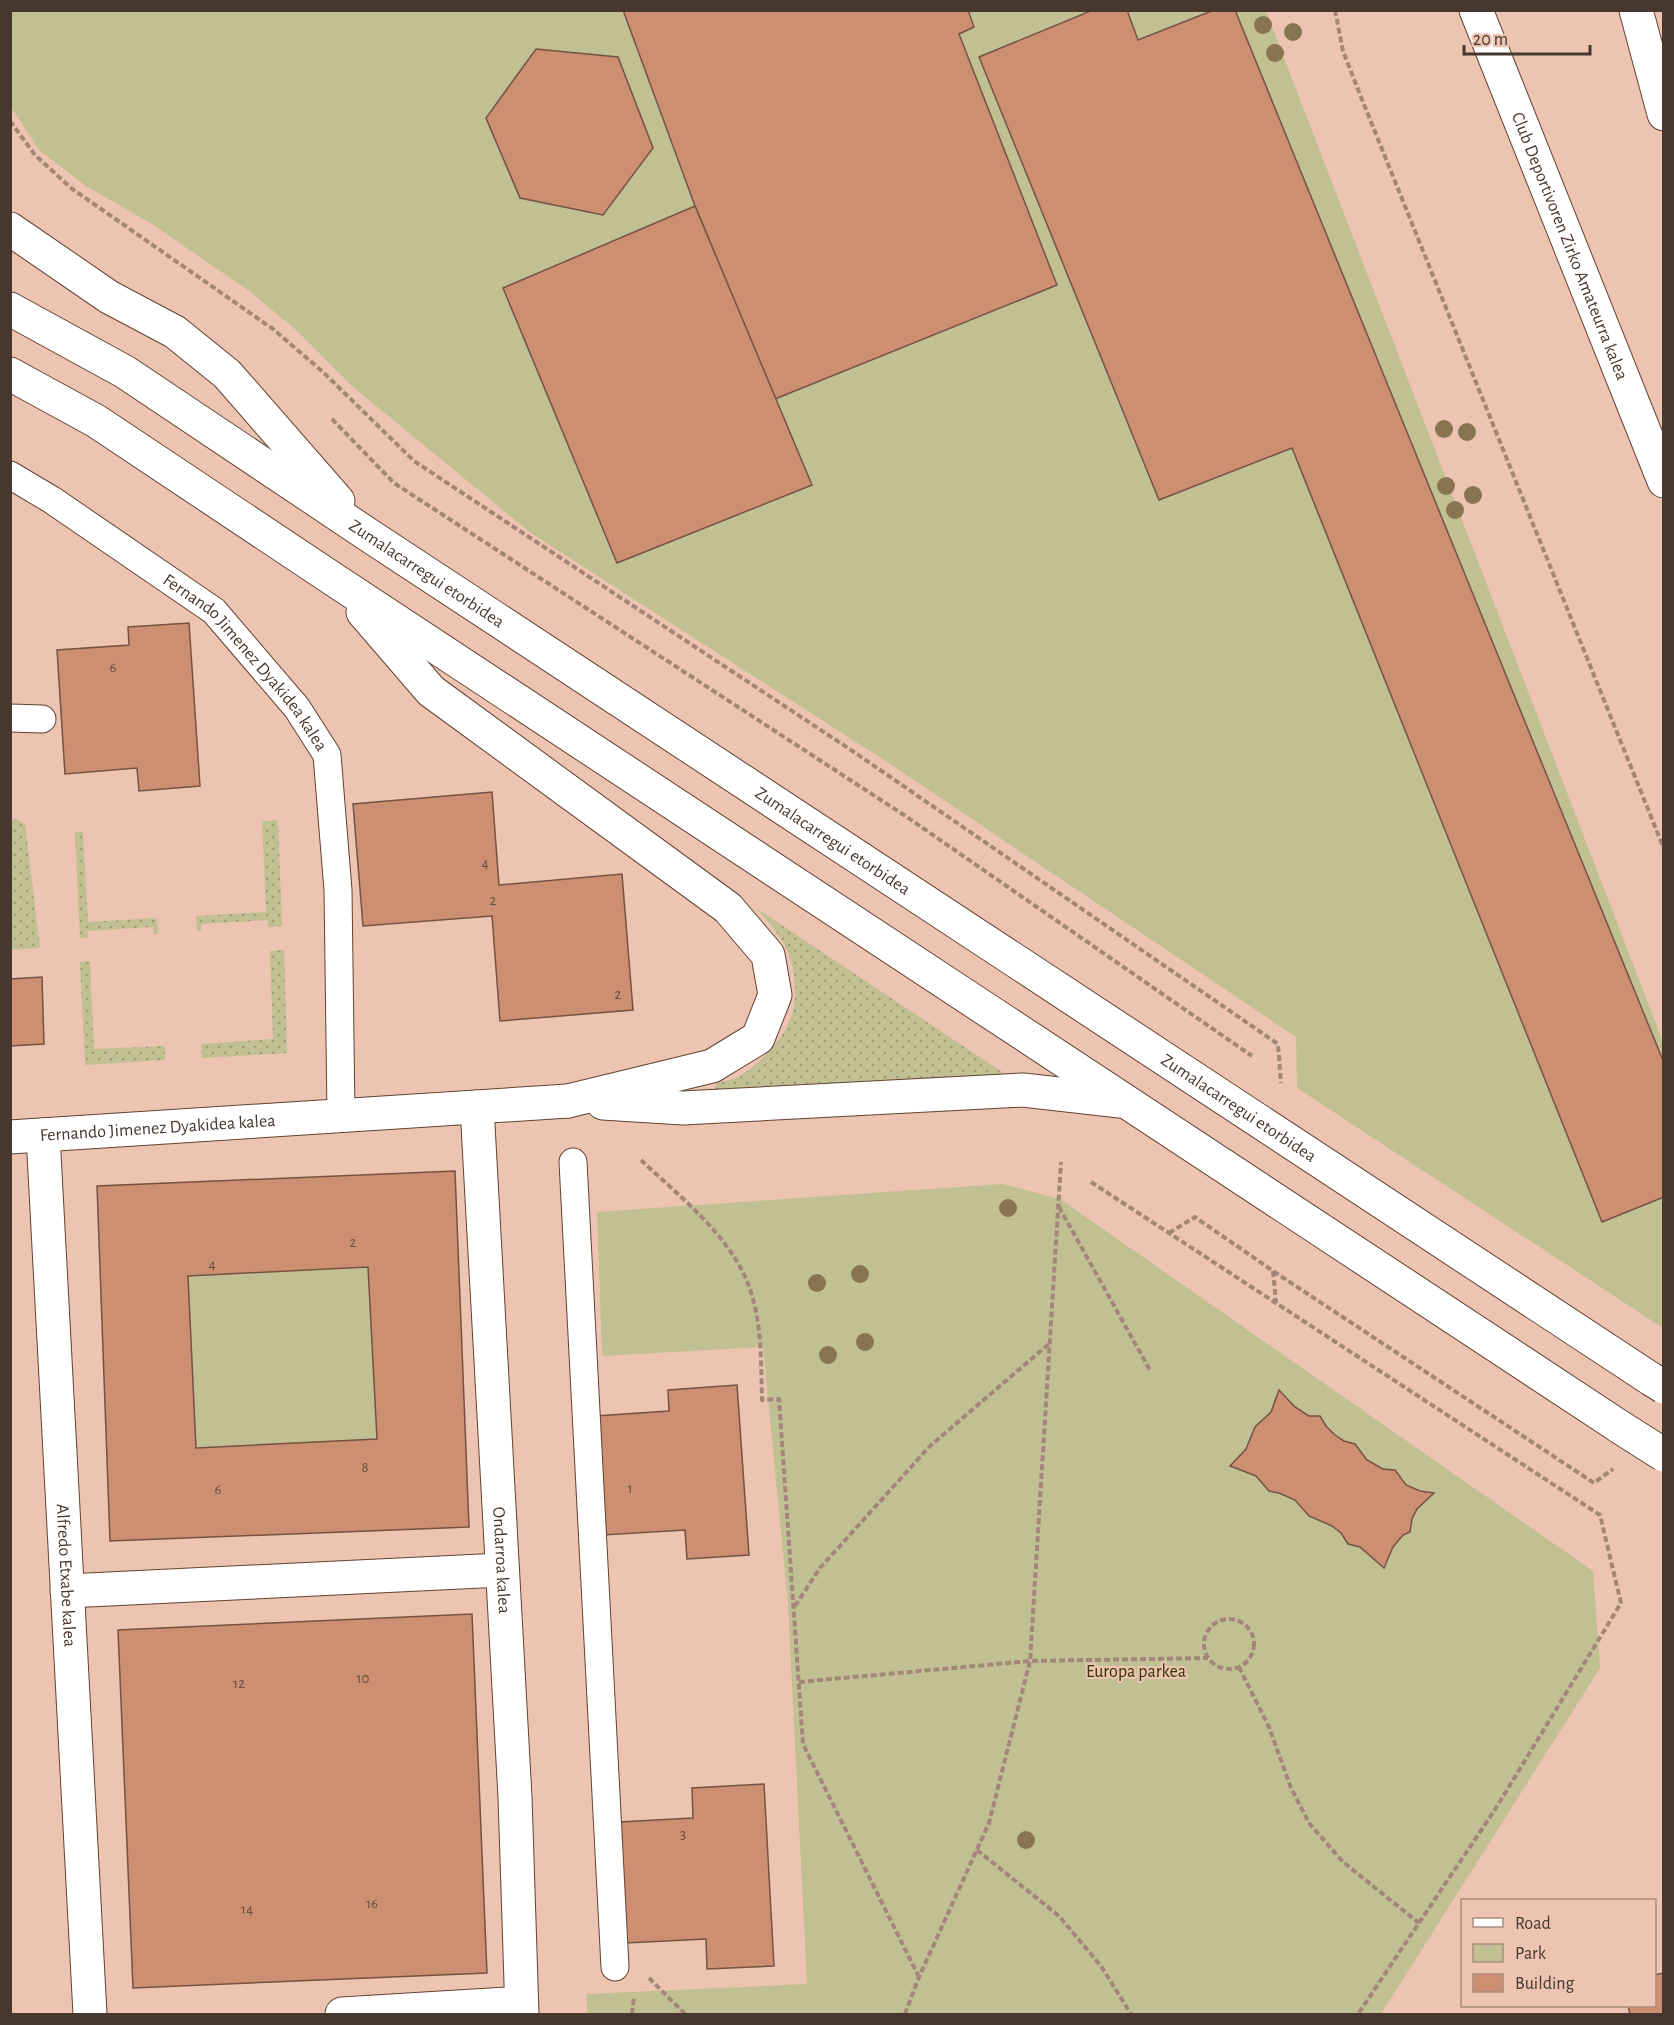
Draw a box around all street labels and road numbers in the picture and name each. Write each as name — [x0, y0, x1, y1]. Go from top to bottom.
street label: Club Deportivoren Zirko Amateurra kalea — [1508, 110, 1631, 383]
street label: Zumalacarregui etorbidea — [346, 517, 507, 632]
street label: Fernando Jimenez Dyakidea kalea — [159, 571, 330, 755]
street label: Zumalacarregui etorbidea — [751, 784, 913, 899]
street label: Zumalacarregui etorbidea — [1157, 1051, 1319, 1166]
street label: Fernando Jimenez Dyakidea kalea — [39, 1112, 276, 1145]
street label: Alfredo Etxabe kalea — [53, 1503, 78, 1647]
street label: Ondarroa kalea — [489, 1506, 513, 1614]

